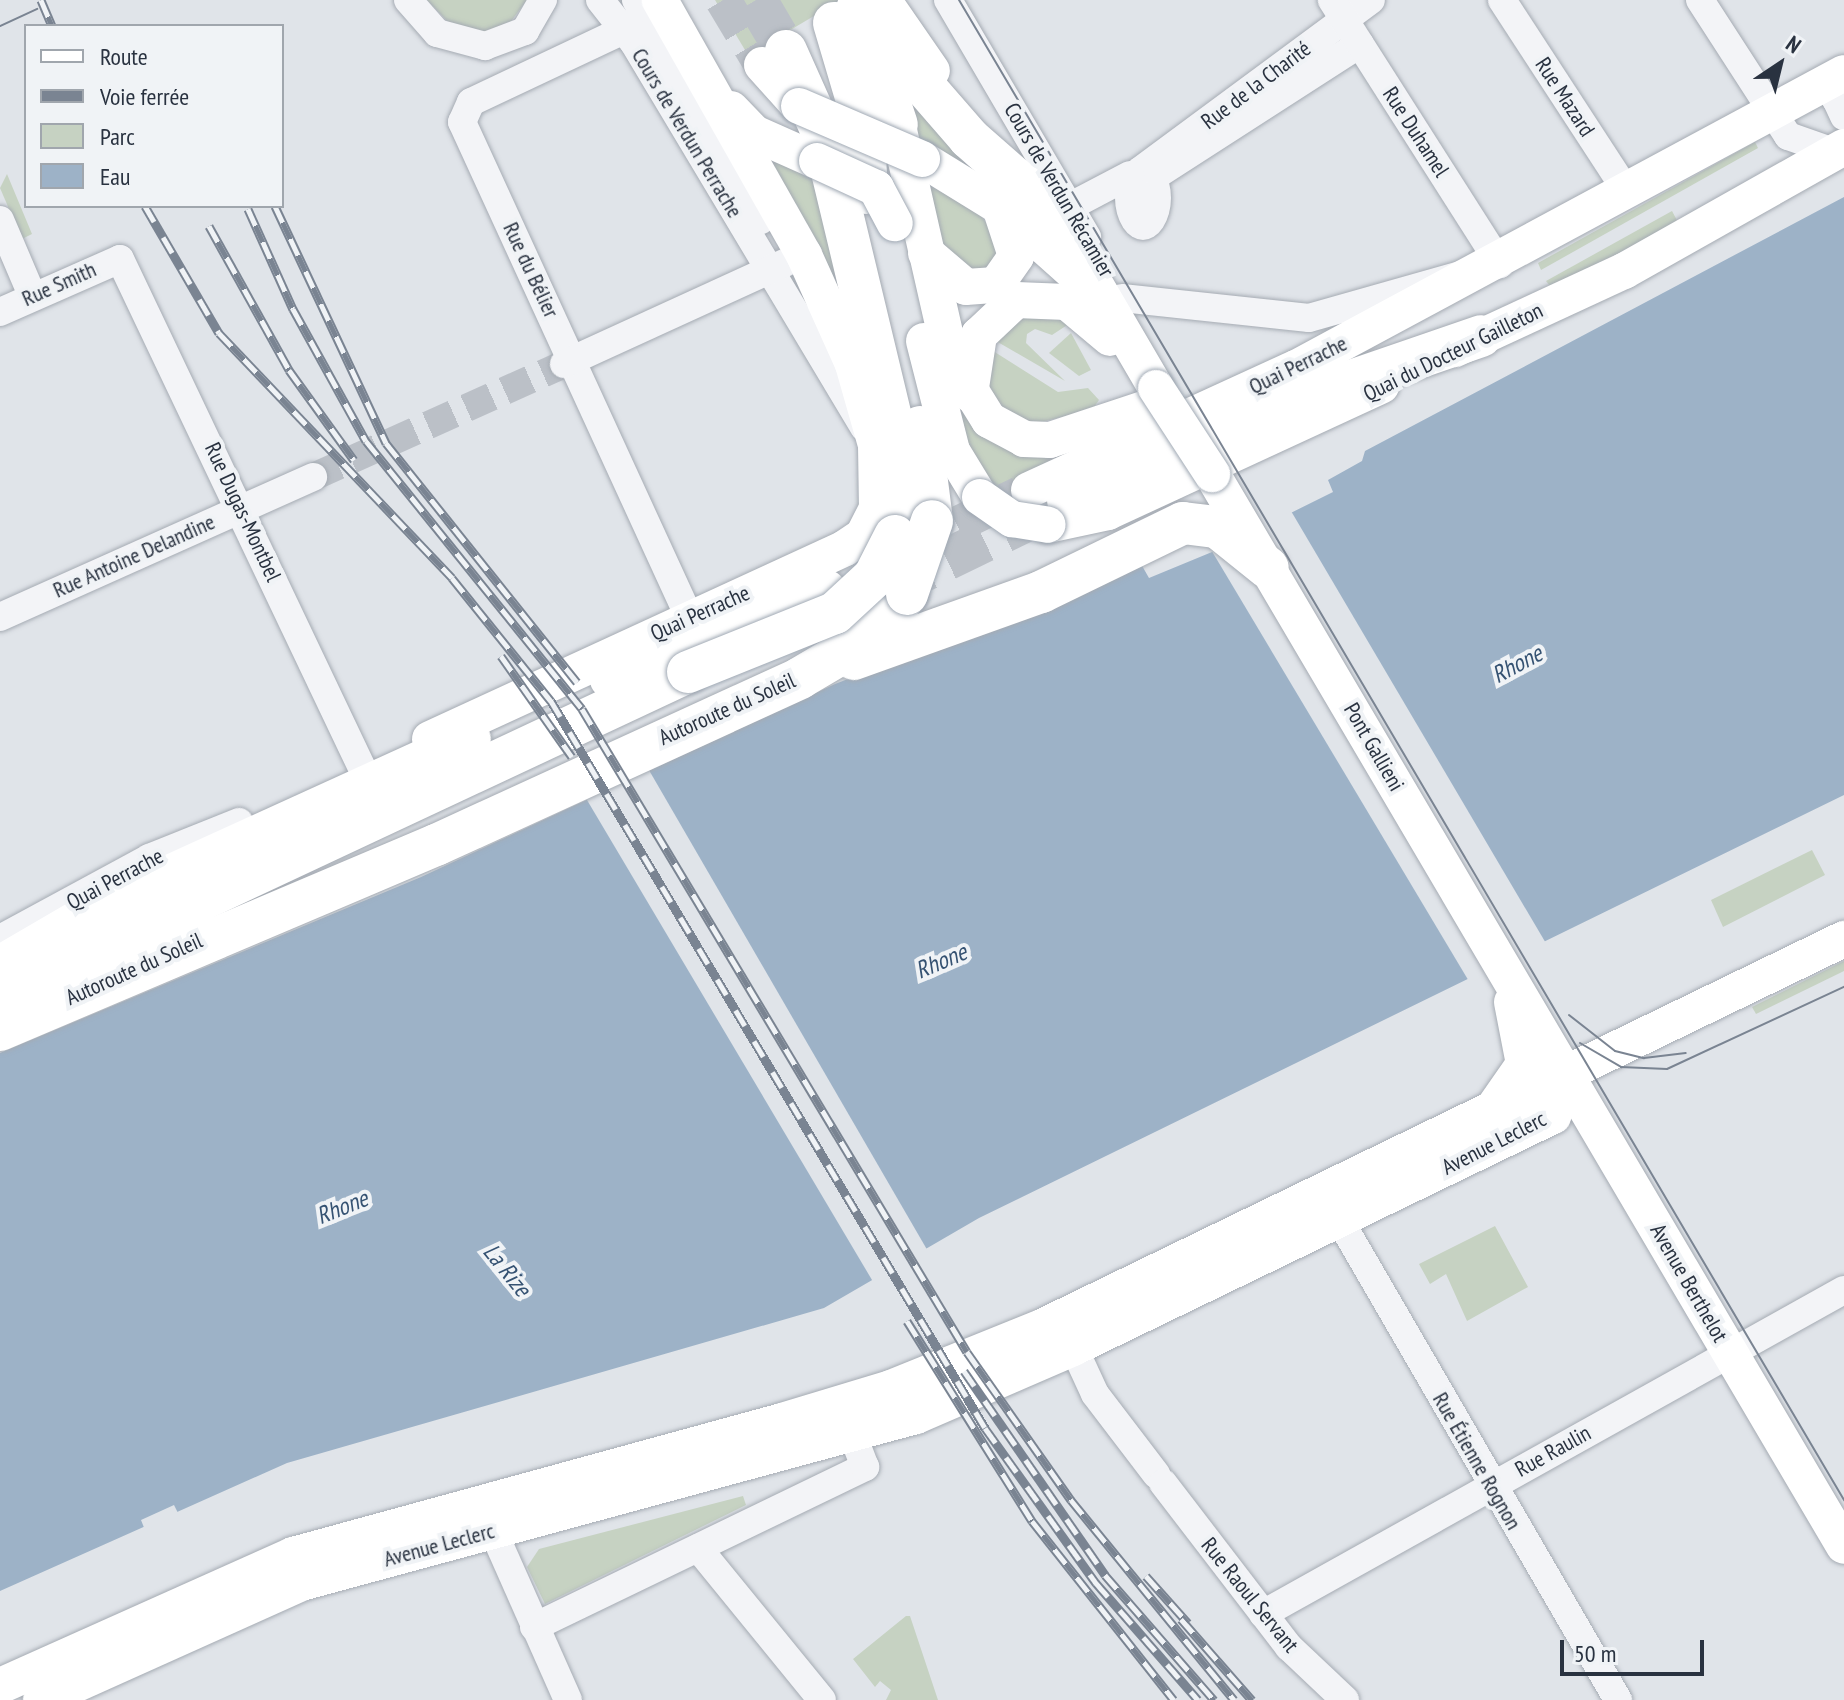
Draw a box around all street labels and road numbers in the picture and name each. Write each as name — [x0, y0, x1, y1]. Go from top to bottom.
street label: Rue de la Charité — [1196, 35, 1316, 135]
street label: Cours de Verdun Perrache — [626, 43, 748, 223]
street label: Rue Mazard — [1530, 53, 1600, 141]
street label: Rue Duhamel — [1377, 82, 1455, 182]
street label: Cours de Verdun Récamier — [998, 98, 1120, 282]
street label: Rue du Bélier — [497, 218, 565, 322]
street label: Rue Smith — [18, 256, 100, 312]
street label: Quai du Docteur Gailleton — [1359, 297, 1547, 407]
street label: Quai Perrache — [1245, 330, 1351, 400]
street label: Rue Dugas-Montbel — [199, 438, 287, 586]
street label: Rue Antoine Delandine — [49, 508, 219, 604]
street label: Quai Perrache — [646, 579, 754, 647]
street label: Autoroute du Soleil — [655, 667, 799, 751]
street label: Pont Gallieni — [1338, 698, 1410, 796]
street label: Quai Perrache — [62, 843, 168, 915]
street label: Autoroute du Soleil — [62, 927, 206, 1011]
street label: Avenue Leclerc — [1438, 1106, 1550, 1180]
street label: Avenue Berthelot — [1645, 1219, 1733, 1347]
street label: Rue Étienne Rognon — [1427, 1388, 1527, 1534]
street label: Rue Raulin — [1511, 1419, 1595, 1483]
street label: Avenue Leclerc — [381, 1518, 497, 1572]
street label: Rue Raoul Servant — [1196, 1532, 1304, 1658]

